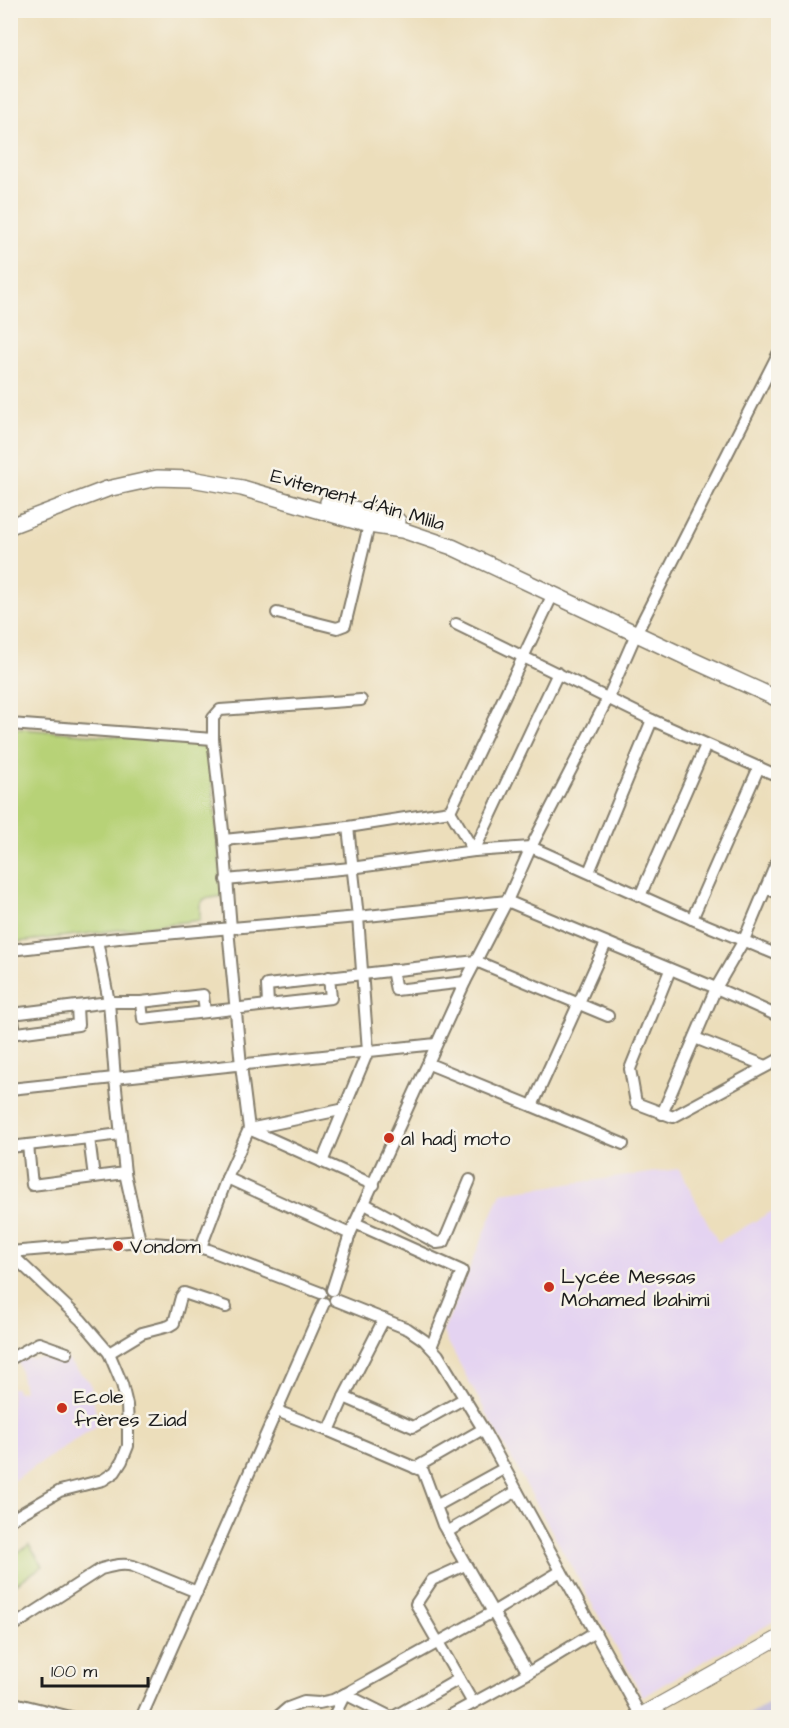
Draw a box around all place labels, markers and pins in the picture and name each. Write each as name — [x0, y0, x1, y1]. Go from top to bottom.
place label: al hadj moto — [401, 1125, 510, 1153]
marker: al hadj moto — [382, 1131, 396, 1145]
place label: Vondom — [130, 1233, 201, 1261]
marker: Vondom — [111, 1239, 125, 1253]
place label: Lycée Messas Mohamed Ibahimi — [561, 1263, 709, 1314]
marker: Lycée Messas Mohamed Ibahimi — [542, 1280, 556, 1294]
place label: Ecole frères Ziad — [74, 1383, 187, 1434]
marker: Ecole frères Ziad — [55, 1401, 69, 1415]

